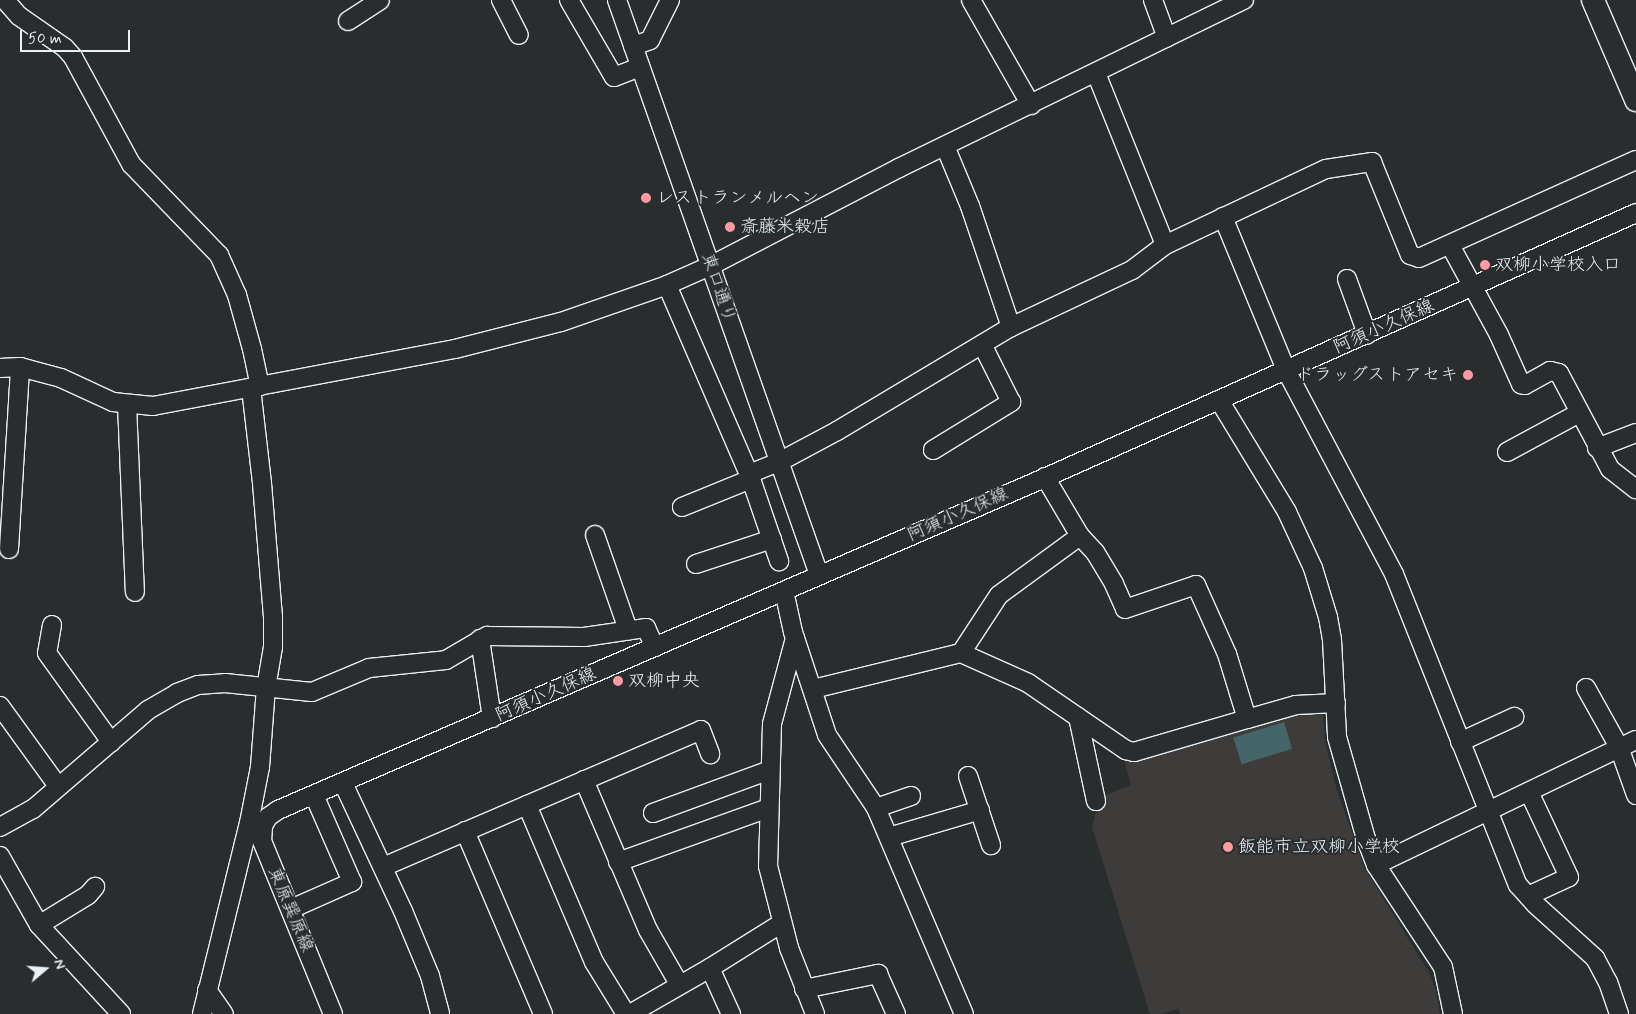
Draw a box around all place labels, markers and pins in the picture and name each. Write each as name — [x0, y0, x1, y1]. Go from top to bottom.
place label: レストランメルヘン — [656, 187, 818, 209]
marker: レストランメルヘン — [640, 192, 652, 204]
place label: 斎藤米穀店 — [740, 216, 830, 238]
marker: 斎藤米穀店 — [724, 221, 736, 233]
place label: 双柳小学校入口 — [1495, 254, 1621, 276]
marker: 双柳小学校入口 — [1479, 259, 1491, 271]
place label: ドラッグストアセキ — [1296, 364, 1458, 386]
marker: ドラッグストアセキ — [1462, 369, 1474, 381]
place label: 双柳中央 — [628, 670, 700, 692]
marker: 双柳中央 — [612, 675, 624, 687]
place label: 飯能市立双柳小学校 — [1238, 836, 1400, 858]
marker: 飯能市立双柳小学校 — [1222, 841, 1234, 853]

